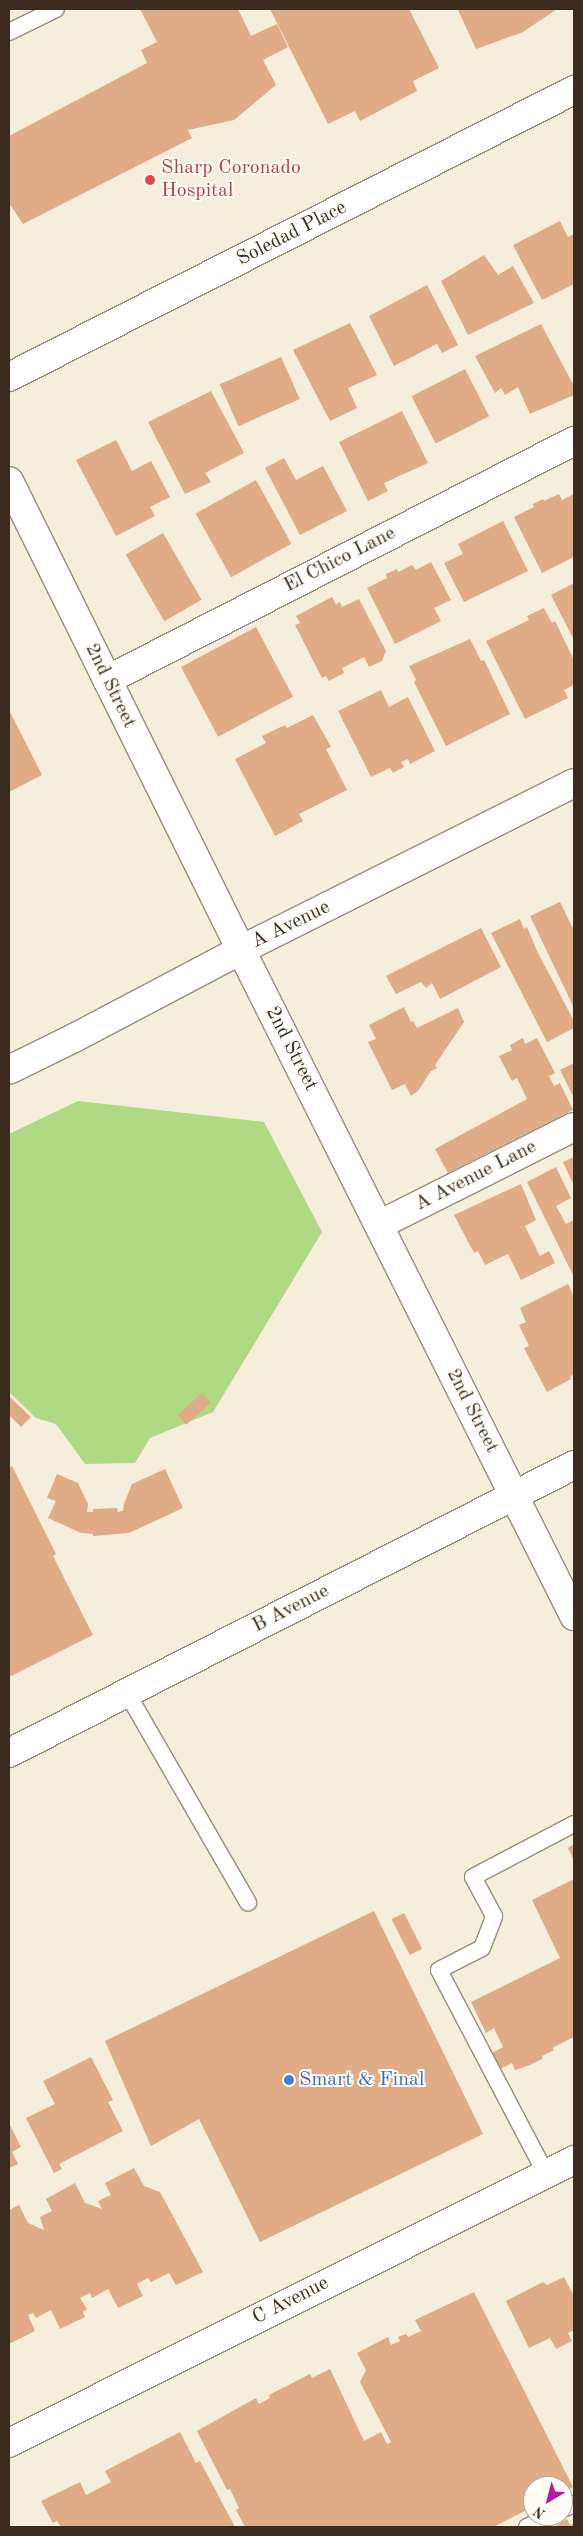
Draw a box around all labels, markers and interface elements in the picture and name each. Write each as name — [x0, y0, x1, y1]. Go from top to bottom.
place label: Sharp Coronado Hospital — [161, 156, 301, 203]
marker: Sharp Coronado Hospital — [143, 173, 157, 187]
street label: Soledad Place — [233, 196, 351, 272]
street label: El Chico Lane — [280, 522, 400, 598]
street label: 2nd Street — [79, 640, 141, 732]
street label: A Avenue — [248, 896, 334, 954]
street label: 2nd Street — [260, 1003, 322, 1095]
street label: A Avenue Lane — [411, 1135, 541, 1217]
street label: 2nd Street — [441, 1365, 503, 1457]
street label: B Avenue — [249, 1579, 333, 1639]
place label: Smart & Final — [299, 2068, 424, 2092]
marker: Smart & Final — [283, 2074, 295, 2086]
street label: C Avenue — [249, 2272, 333, 2330]
north arrow — [523, 2476, 573, 2526]
text: N — [531, 2503, 548, 2521]

